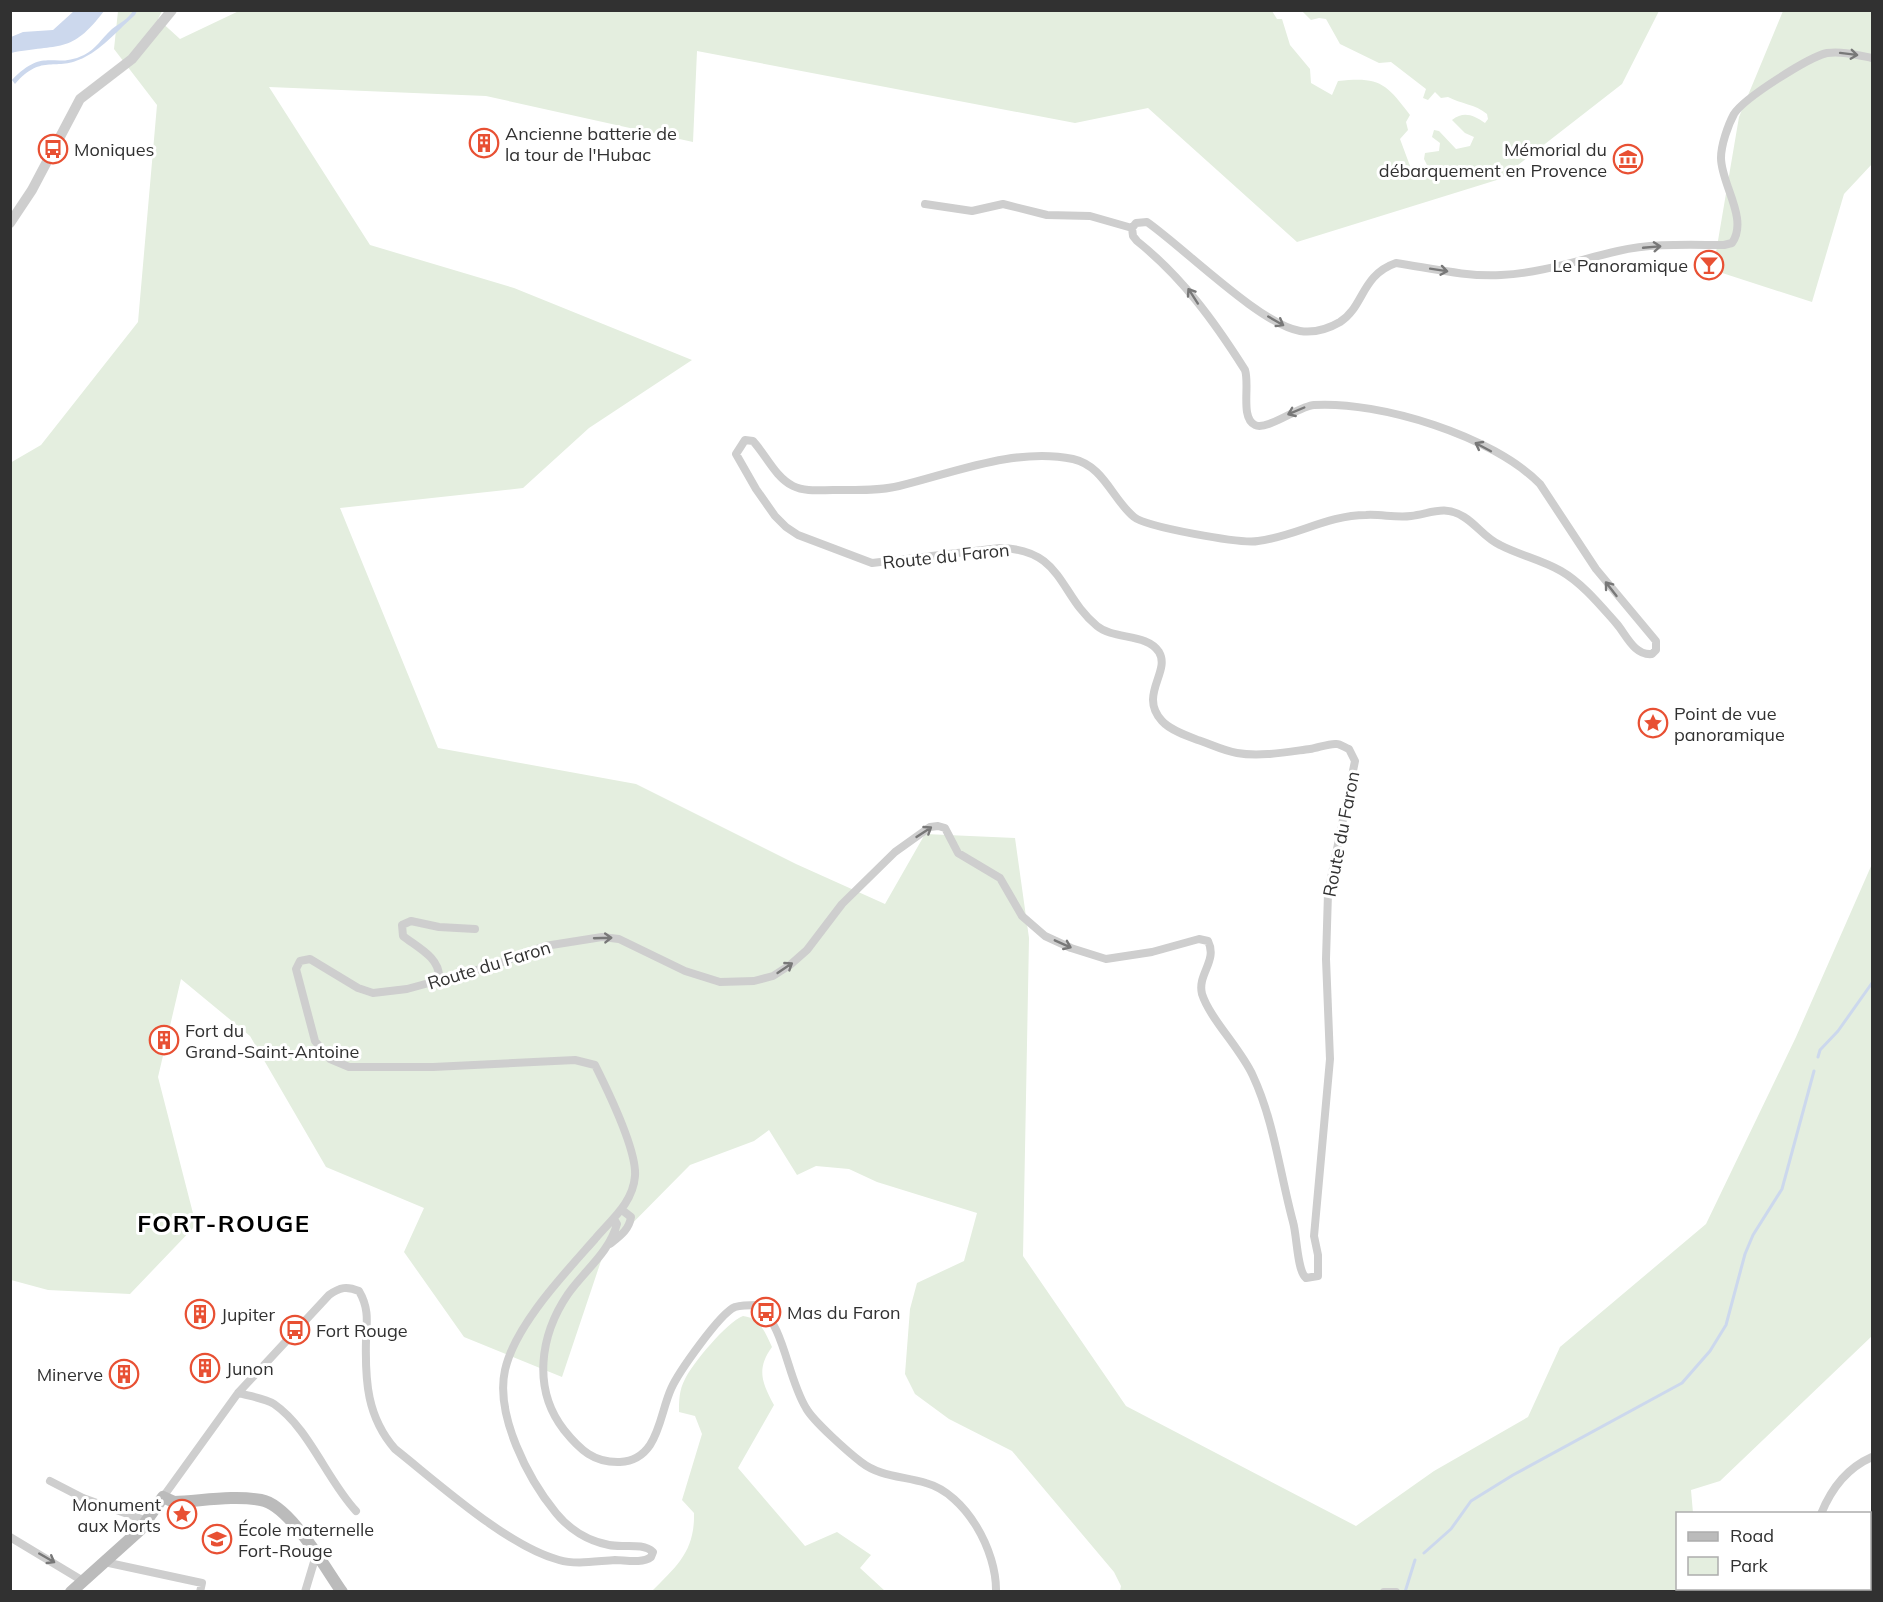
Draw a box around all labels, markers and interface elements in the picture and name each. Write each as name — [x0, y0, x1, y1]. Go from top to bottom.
one-way arrow — [1839, 49, 1858, 60]
place label: Ancienne batterie de la tour de l'Hubac — [505, 122, 677, 166]
building icon: Ancienne batterie de la tour de l'Hubac — [468, 127, 500, 159]
bus stop icon: Moniques — [37, 133, 69, 165]
place label: Moniques — [74, 138, 155, 161]
place label: Mémorial du débarquement en Provence — [1379, 138, 1607, 182]
museum icon: Mémorial du débarquement en Provence — [1612, 143, 1644, 175]
one-way arrow — [1641, 241, 1661, 252]
bar icon: Le Panoramique — [1693, 249, 1725, 281]
place label: Le Panoramique — [1553, 254, 1688, 277]
one-way arrow — [1429, 264, 1449, 275]
one-way arrow — [1186, 288, 1198, 305]
one-way arrow — [1268, 315, 1285, 327]
one-way arrow — [1288, 406, 1306, 417]
one-way arrow — [1475, 441, 1493, 452]
street label: Route du Faron — [881, 538, 1011, 574]
one-way arrow — [1605, 581, 1618, 597]
place label: Point de vue panoramique — [1674, 702, 1785, 746]
place icon: Point de vue panoramique — [1637, 707, 1669, 739]
street label: Route du Faron — [1318, 769, 1364, 899]
one-way arrow — [915, 826, 932, 839]
one-way arrow — [592, 933, 612, 944]
street label: Route du Faron — [425, 935, 553, 995]
one-way arrow — [1054, 939, 1072, 951]
one-way arrow — [776, 962, 793, 974]
place label: Fort du Grand-Saint-Antoine — [185, 1019, 359, 1063]
building icon: Fort du Grand-Saint-Antoine — [148, 1024, 180, 1056]
district label: FORT-ROUGE — [137, 1208, 311, 1238]
bus stop icon: Mas du Faron — [750, 1296, 782, 1328]
building icon: Jupiter — [184, 1298, 216, 1330]
place label: Mas du Faron — [787, 1301, 901, 1324]
place label: Jupiter — [221, 1303, 275, 1326]
bus stop icon: Fort Rouge — [279, 1314, 311, 1346]
place label: Fort Rouge — [316, 1319, 408, 1342]
building icon: Junon — [189, 1352, 221, 1384]
place label: Junon — [226, 1357, 274, 1380]
building icon: Minerve — [108, 1358, 140, 1390]
place label: Minerve — [37, 1363, 103, 1386]
place label: Monument aux Morts — [72, 1493, 161, 1537]
place icon: Monument aux Morts — [166, 1498, 198, 1530]
legend — [1676, 1512, 1871, 1590]
place label: École maternelle Fort-Rouge — [238, 1518, 374, 1562]
school or university icon: École maternelle Fort-Rouge — [201, 1523, 233, 1555]
text: Road — [1730, 1524, 1774, 1547]
one-way arrow — [38, 1553, 55, 1565]
text: Park — [1730, 1554, 1769, 1577]

